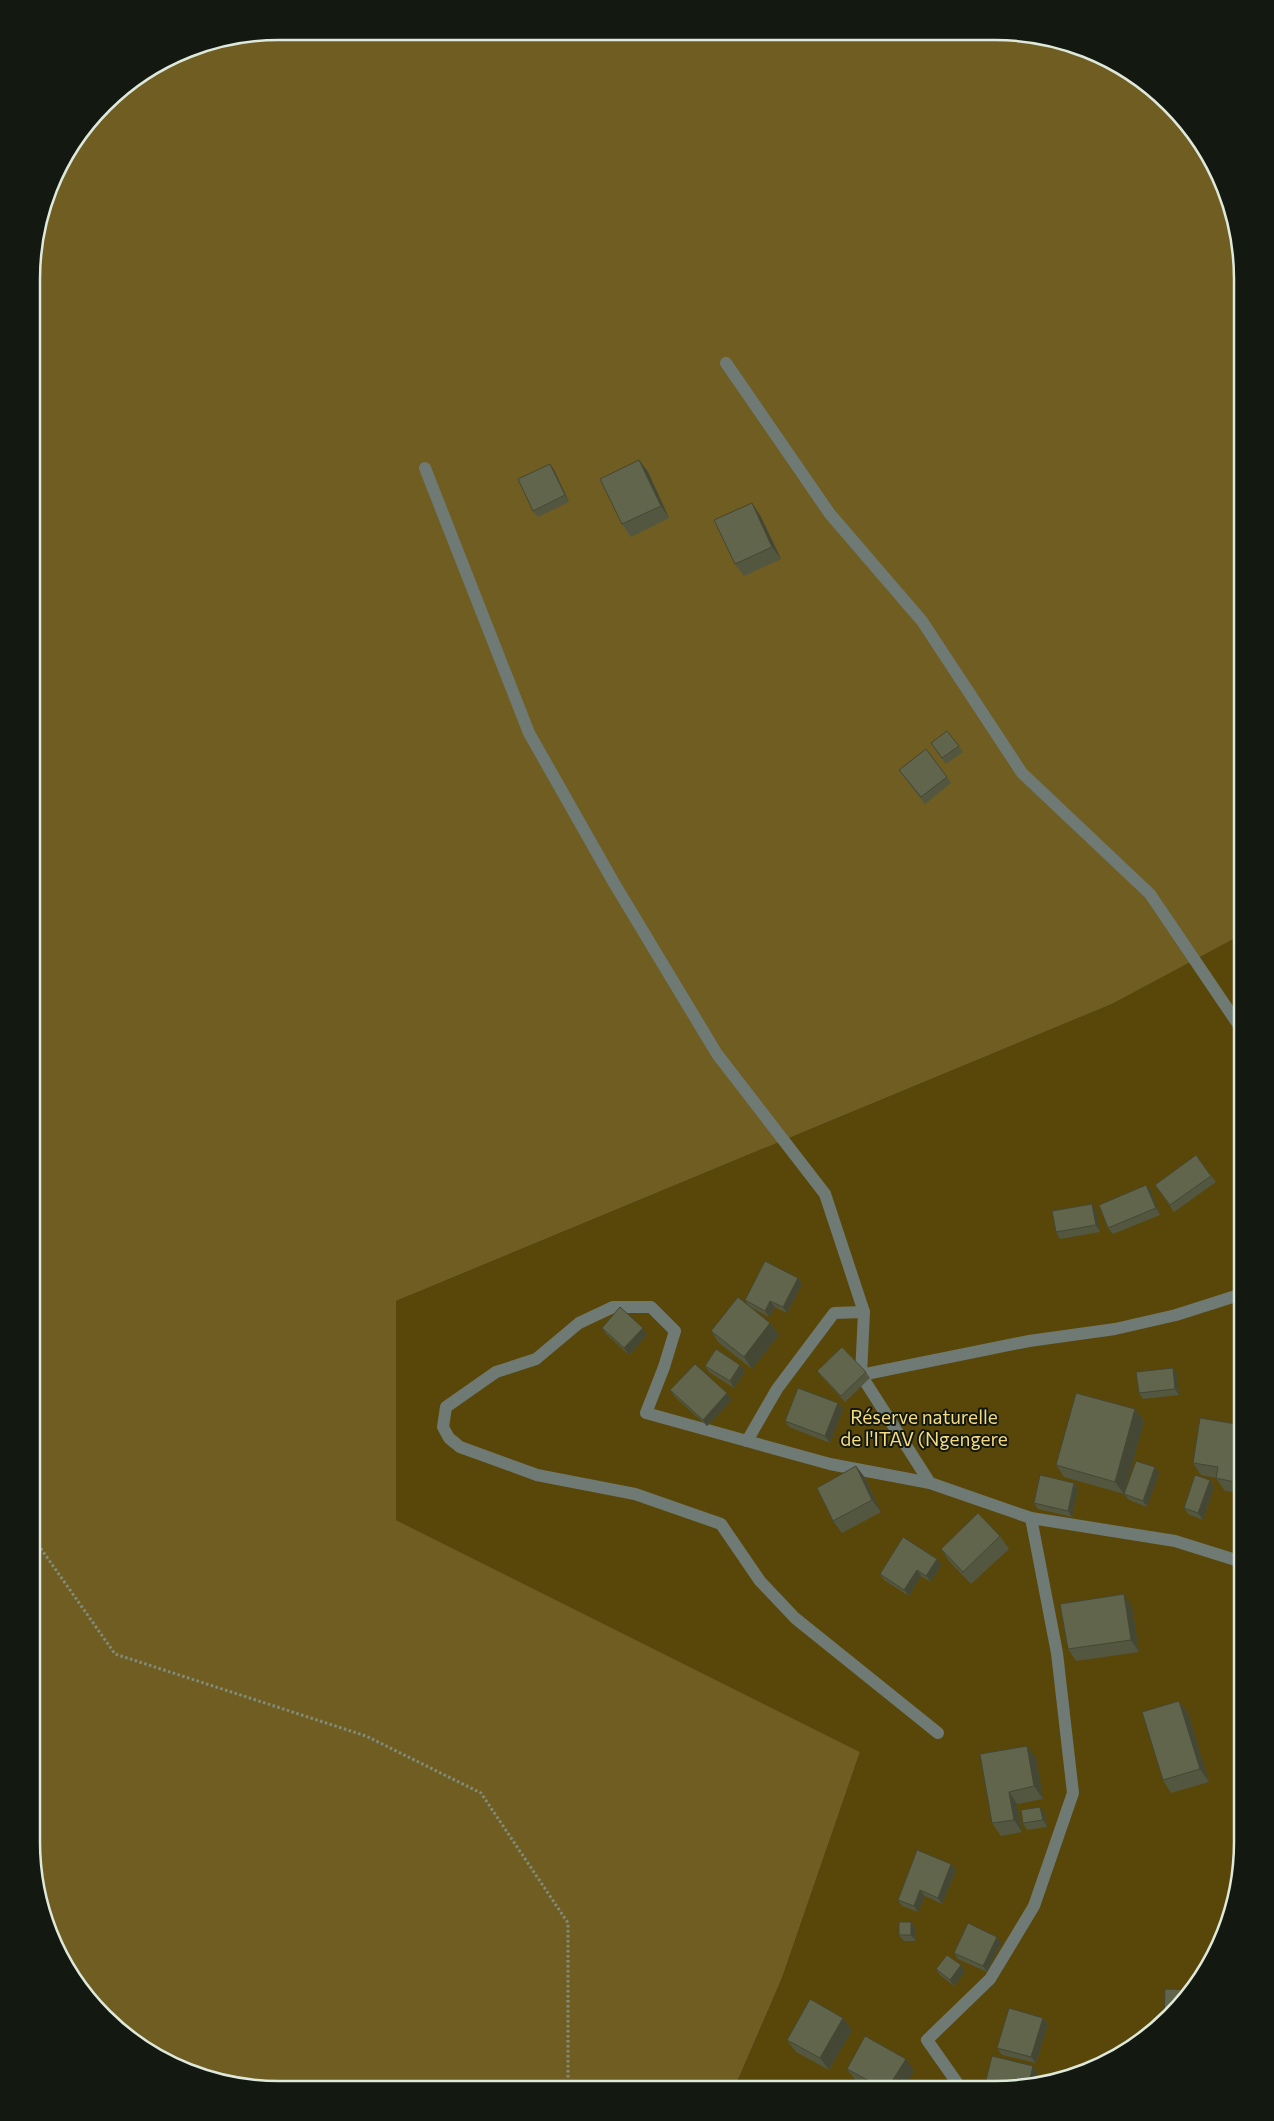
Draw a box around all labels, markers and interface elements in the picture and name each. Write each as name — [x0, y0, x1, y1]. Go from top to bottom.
park label: Réserve naturelle de l'ITAV (Ngengere — [840, 1405, 1008, 1450]

